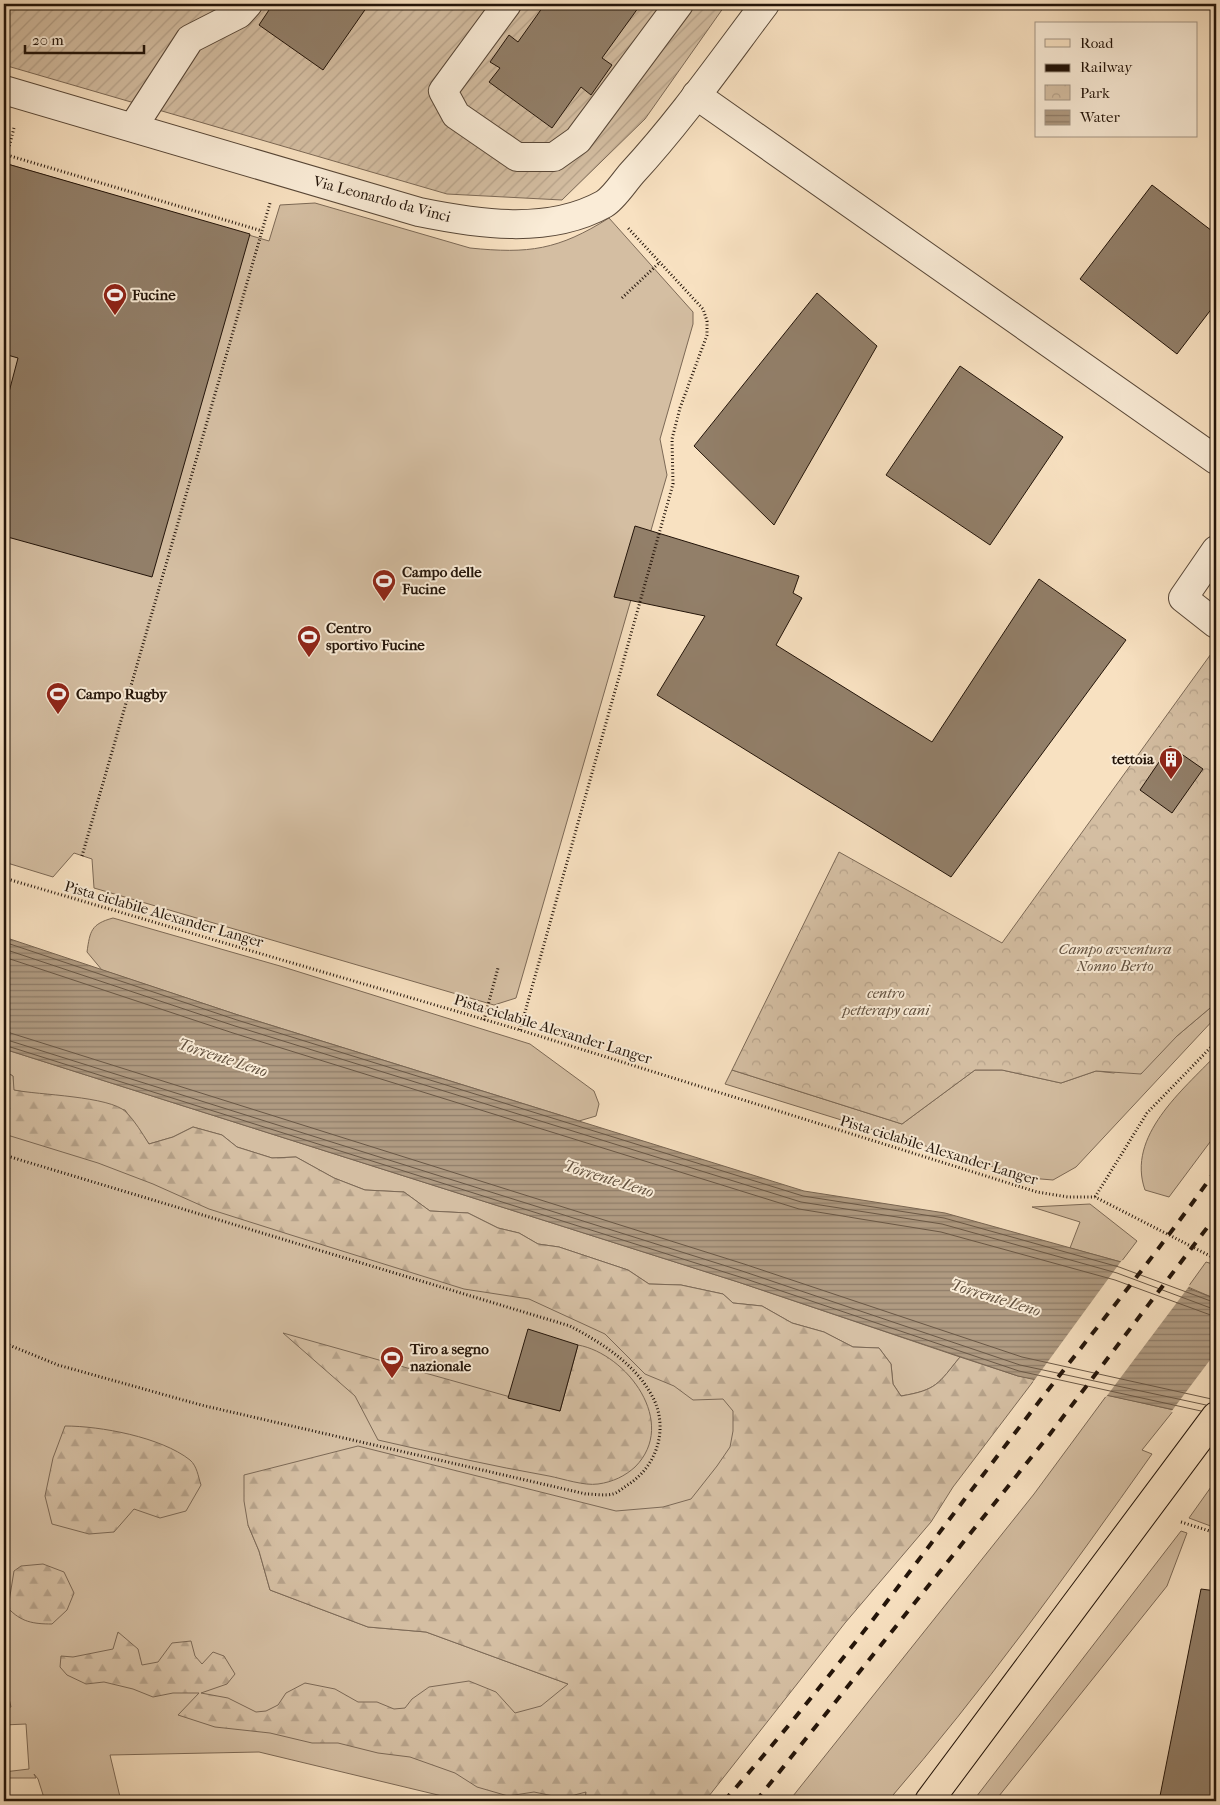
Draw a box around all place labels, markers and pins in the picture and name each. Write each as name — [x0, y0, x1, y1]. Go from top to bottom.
sports icon: Fucine — [102, 282, 128, 316]
place label: Fucine — [131, 286, 176, 304]
place label: Campo delle Fucine — [401, 563, 482, 598]
sports icon: Campo delle Fucine — [371, 568, 397, 602]
place label: Centro sportivo Fucine — [326, 619, 425, 654]
sports icon: Centro sportivo Fucine — [296, 624, 322, 658]
sports icon: Campo Rugby — [45, 681, 71, 715]
place label: Campo Rugby — [76, 685, 168, 703]
building icon: tettoia — [1158, 746, 1184, 780]
place label: tettoia — [1111, 750, 1155, 768]
place label: Tiro a segno nazionale — [409, 1340, 489, 1375]
sports icon: Tiro a segno nazionale — [379, 1345, 405, 1379]

